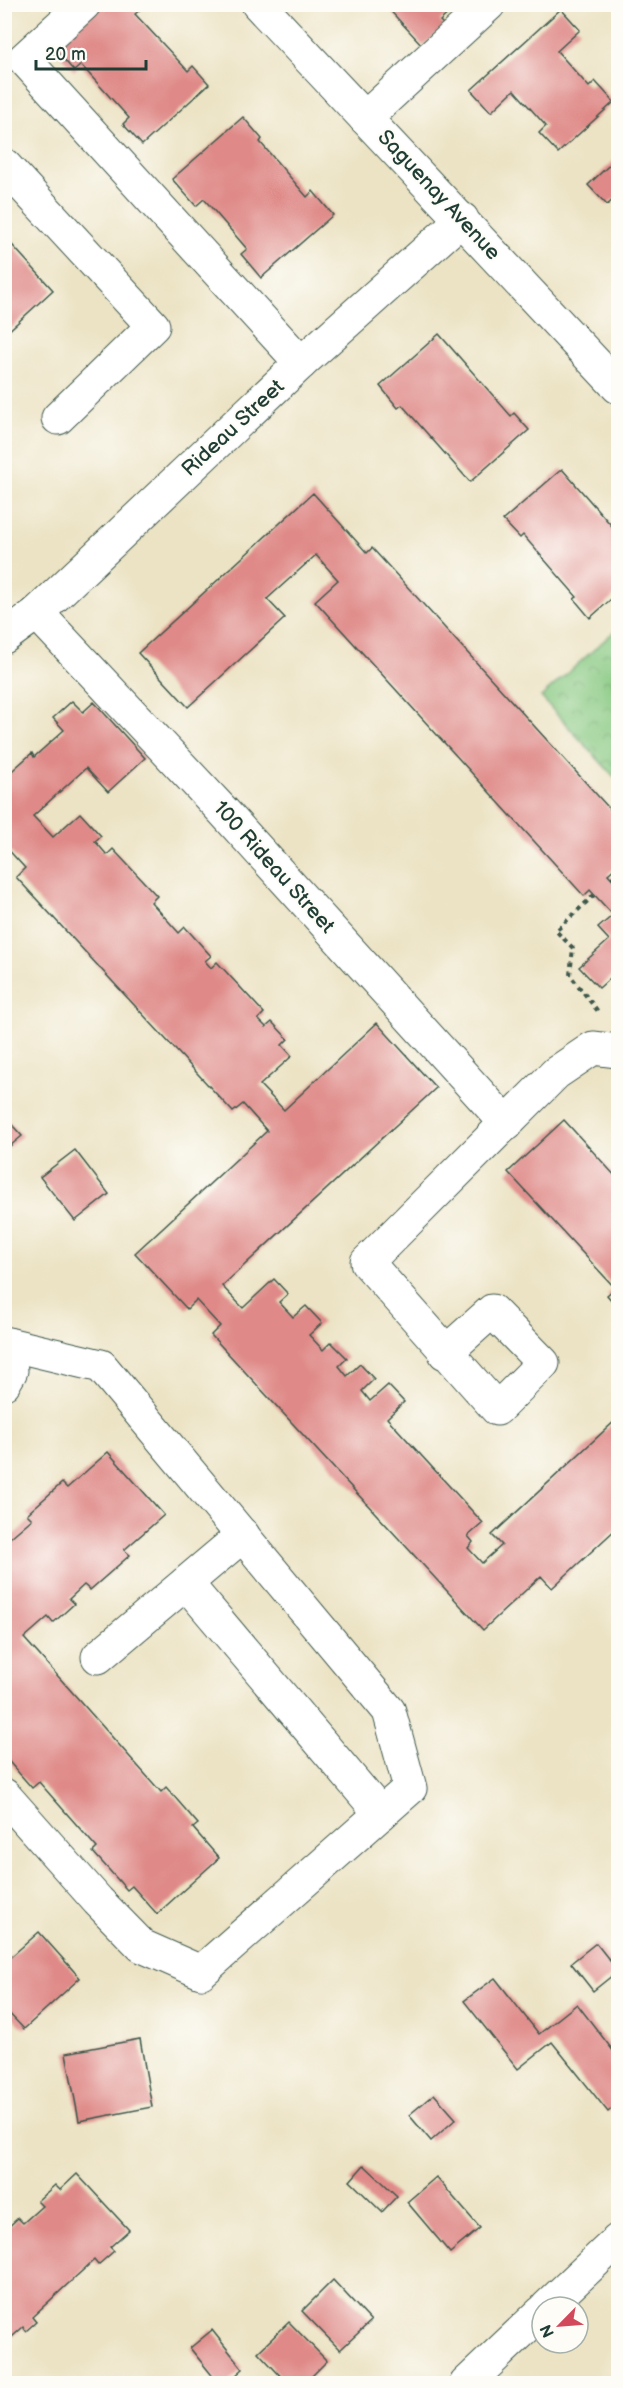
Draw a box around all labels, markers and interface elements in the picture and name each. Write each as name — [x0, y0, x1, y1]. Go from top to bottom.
scale bar — [36, 33, 146, 71]
text: 20 m — [45, 44, 86, 65]
street label: Saguenay Avenue — [372, 125, 506, 265]
street label: Rideau Street — [177, 374, 290, 482]
street label: 100 Rideau Street — [208, 796, 340, 939]
north arrow — [530, 2295, 590, 2355]
text: N — [537, 2321, 559, 2340]

